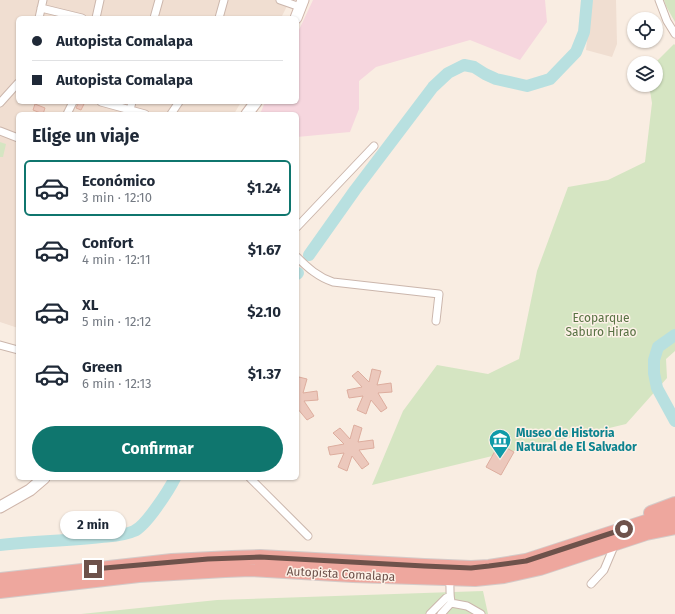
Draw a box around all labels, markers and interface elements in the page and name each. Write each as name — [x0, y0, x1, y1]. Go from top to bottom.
map controls — [627, 12, 663, 92]
button: locate — [627, 12, 663, 48]
text: Autopista Comalapa — [56, 32, 193, 50]
button: layers — [627, 56, 663, 92]
text: Autopista Comalapa — [56, 71, 193, 89]
text: Elige un viaje — [32, 125, 139, 147]
icon: car — [34, 170, 70, 206]
text: Económico — [82, 172, 155, 190]
text: $1.24 — [247, 179, 281, 197]
text: 3 min · 12:10 — [82, 190, 152, 205]
icon: car — [34, 232, 70, 268]
text: Confort — [82, 234, 134, 252]
text: $1.67 — [248, 241, 281, 259]
text: 4 min · 12:11 — [82, 252, 151, 267]
icon: car — [34, 294, 70, 330]
text: XL — [82, 296, 98, 314]
text: $2.10 — [247, 303, 281, 321]
park label: Ecoparque Saburo Hirao — [566, 311, 636, 339]
text: 5 min · 12:12 — [82, 314, 151, 329]
icon: car — [34, 356, 70, 392]
text: Green — [82, 358, 122, 376]
text: $1.37 — [248, 365, 281, 383]
text: 6 min · 12:13 — [82, 376, 152, 391]
button: Confirmar — [32, 426, 283, 472]
place label: Museo de Historia Natural de El Salvador — [516, 426, 637, 454]
museum icon: Museo de Historia Natural de El Salvador — [487, 427, 513, 460]
callout: 2 min — [60, 511, 126, 539]
text: 2 min — [77, 517, 109, 532]
route start — [615, 520, 633, 538]
route end — [84, 560, 102, 578]
street label: Autopista Comalapa — [286, 564, 396, 584]

